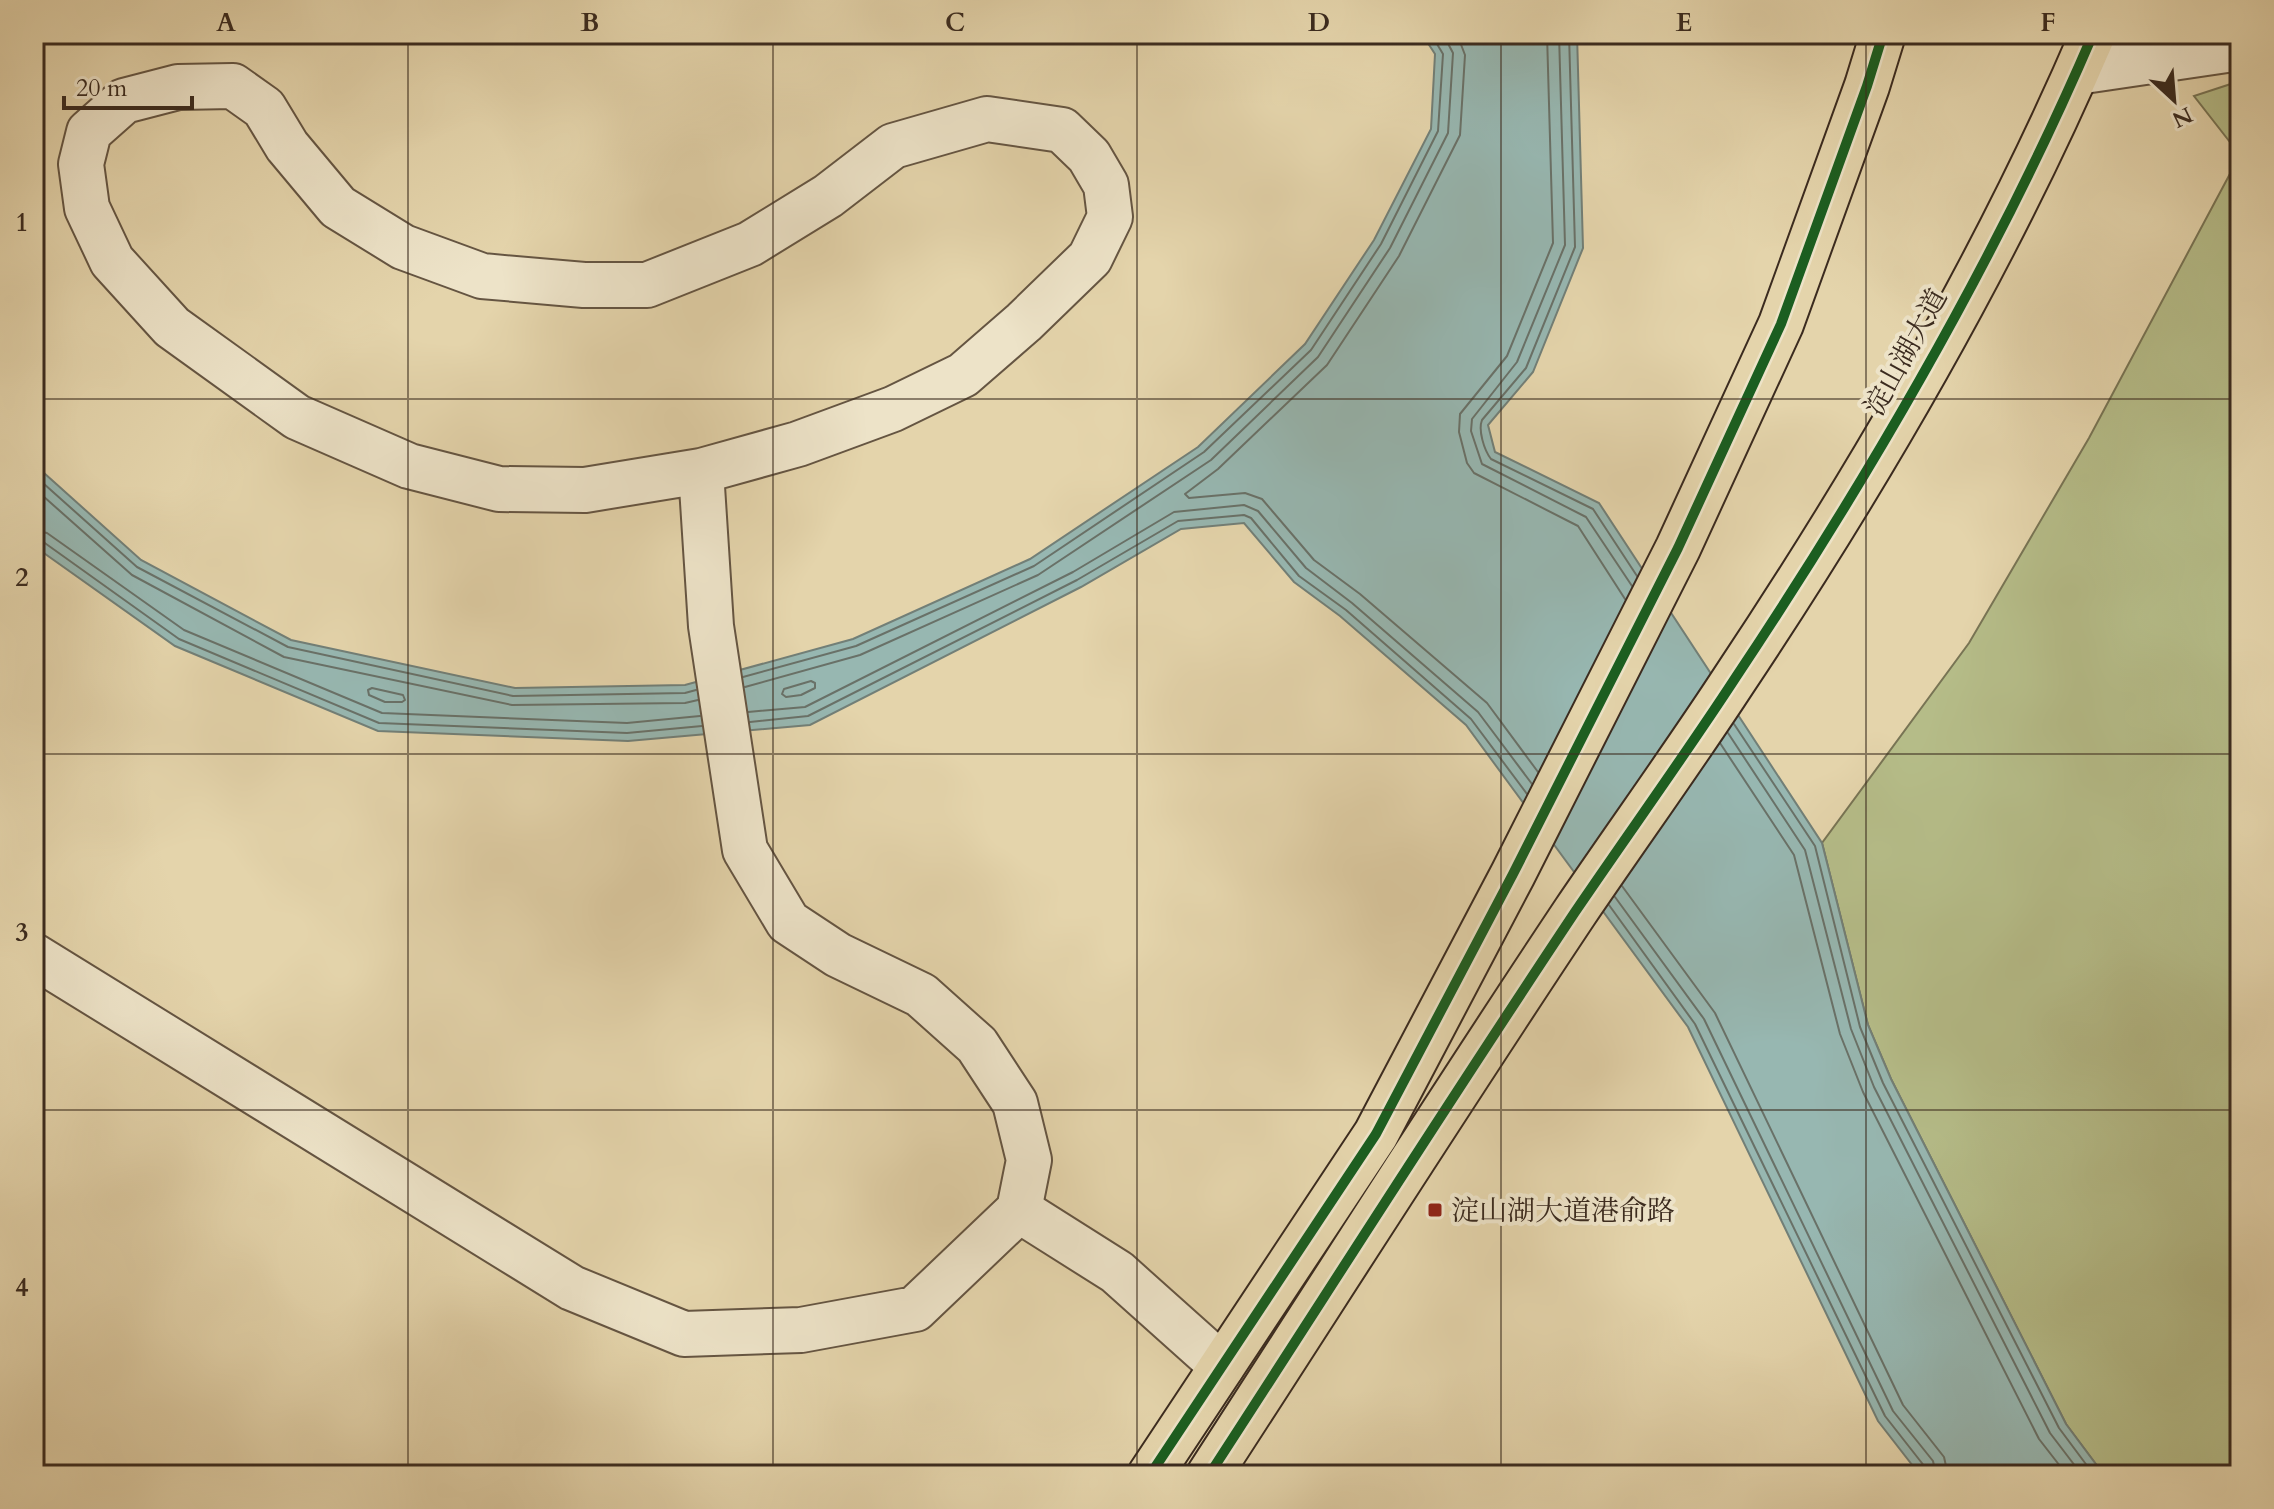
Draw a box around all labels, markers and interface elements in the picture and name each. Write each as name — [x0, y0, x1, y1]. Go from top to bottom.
text: A — [216, 5, 236, 40]
text: B — [581, 5, 599, 40]
text: C — [945, 5, 965, 40]
text: D — [1308, 5, 1330, 40]
text: E — [1676, 5, 1692, 40]
text: F — [2040, 5, 2056, 40]
scale bar — [64, 60, 192, 110]
north arrow — [2134, 60, 2214, 140]
text: 20 m — [76, 72, 128, 105]
text: N — [2167, 99, 2197, 135]
text: 1 — [15, 205, 29, 240]
street label: 淀山湖大道 — [1855, 282, 1956, 423]
text: 2 — [15, 560, 29, 595]
text: 3 — [15, 915, 29, 950]
place label: 淀山湖大道港俞路 — [1451, 1192, 1675, 1230]
marker: 淀山湖大道港俞路 — [1426, 1201, 1444, 1219]
text: 4 — [15, 1270, 29, 1305]

